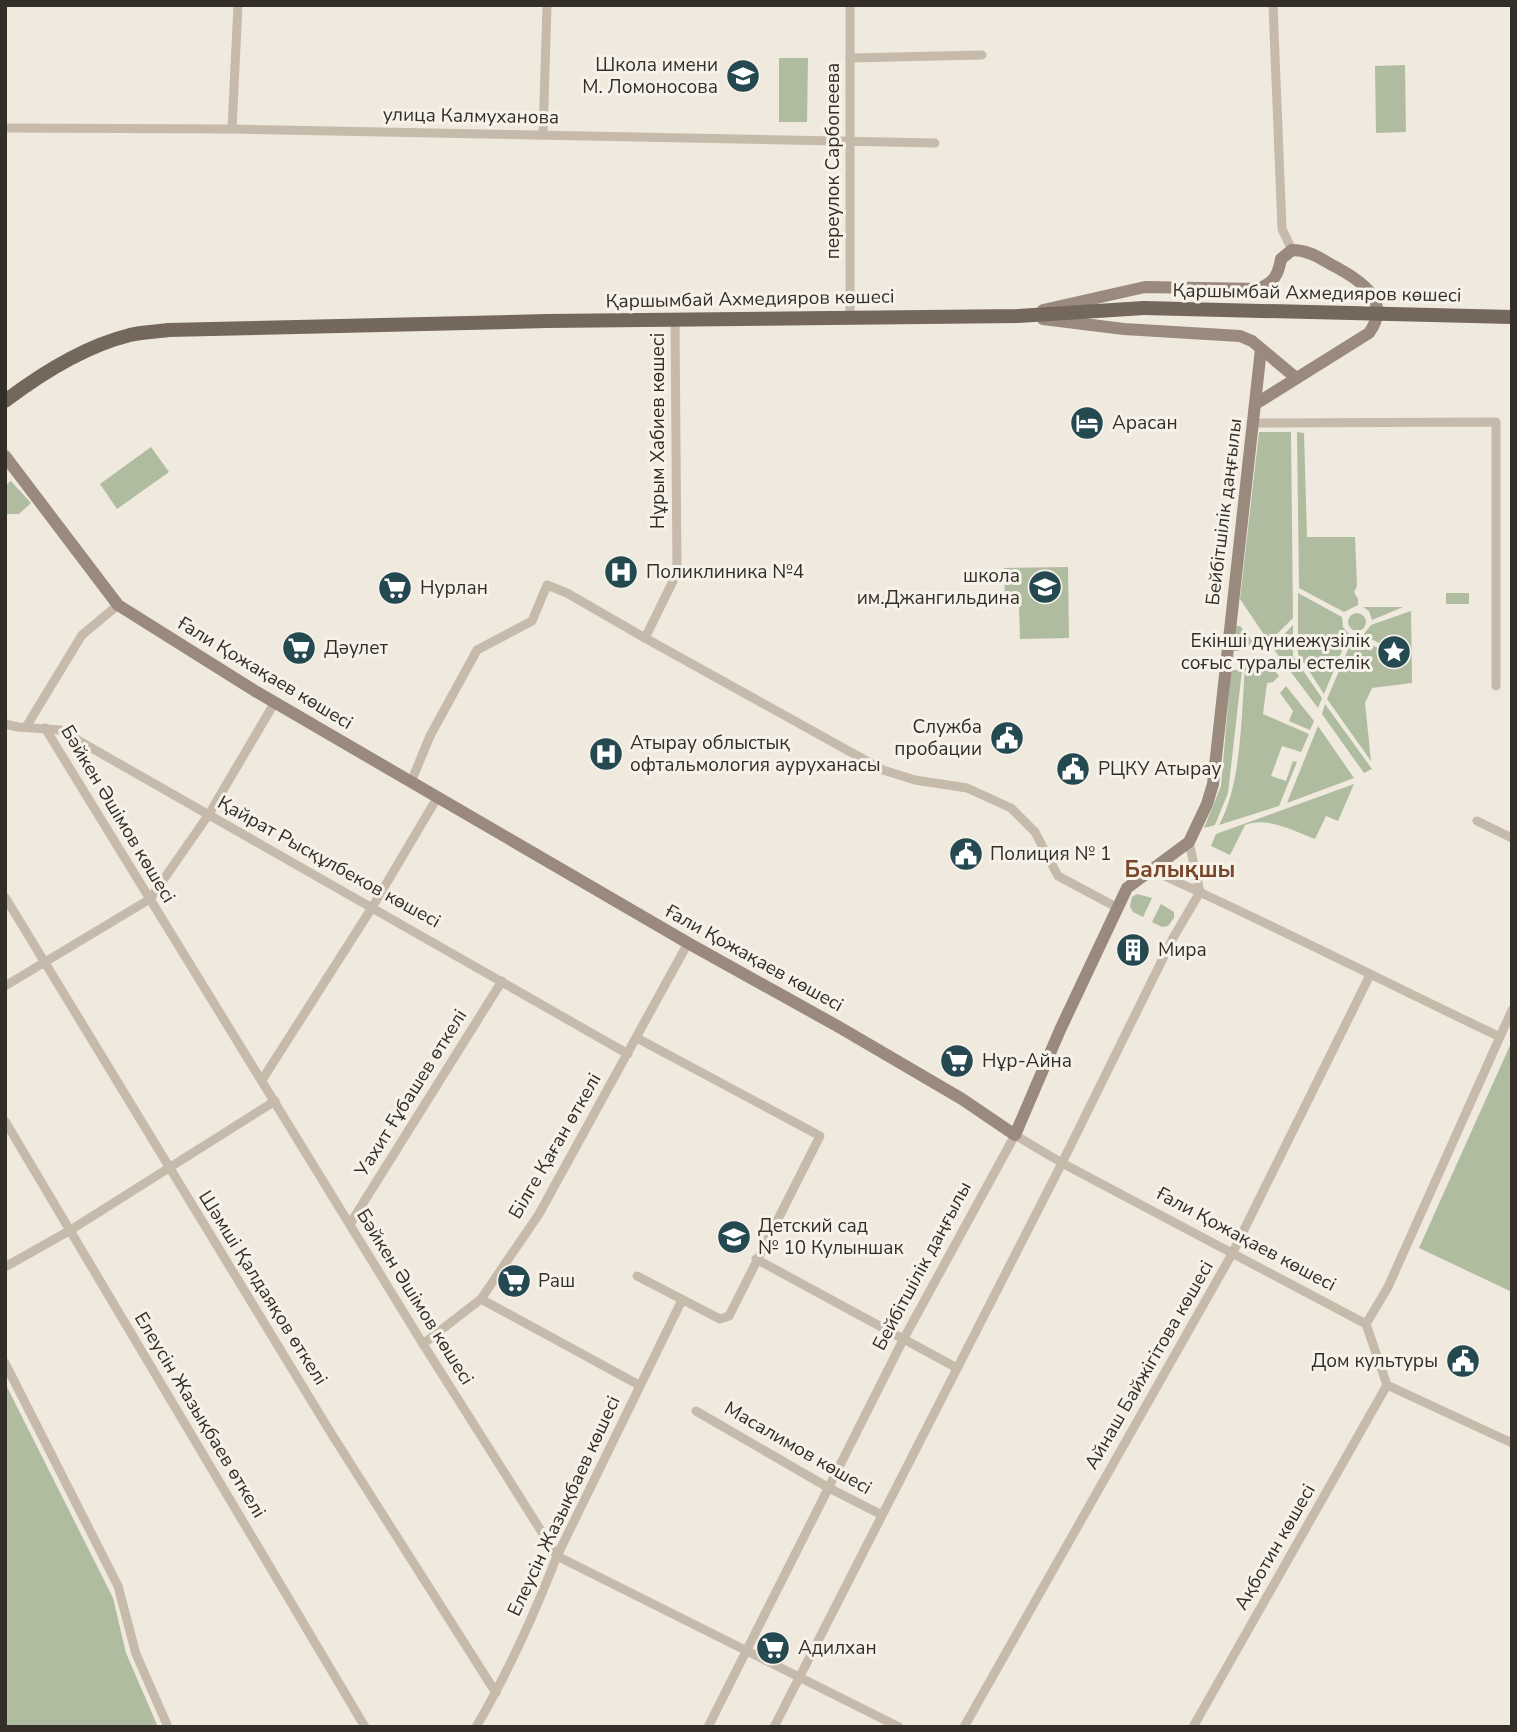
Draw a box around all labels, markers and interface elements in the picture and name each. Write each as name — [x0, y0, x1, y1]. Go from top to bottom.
place label: Школа имени М. Ломоносова — [582, 52, 718, 100]
school or university icon: Школа имени М. Ломоносова — [724, 57, 762, 95]
street label: переулок Сарбопеева — [820, 63, 846, 259]
street label: улица Калмуханова — [383, 101, 559, 131]
street label: Қаршымбай Ахмедияров көшесі — [1172, 277, 1462, 309]
street label: Қаршымбай Ахмедияров көшесі — [605, 283, 895, 315]
street label: Нұрым Хабиев көшесі — [645, 333, 671, 529]
hotel icon: Арасан — [1068, 404, 1106, 442]
place label: Арасан — [1112, 410, 1178, 436]
street label: Бейбітшілік даңғылы — [1200, 417, 1248, 607]
hospital icon: Поликлиника №4 — [602, 553, 640, 591]
place label: Поликлиника №4 — [646, 559, 804, 585]
place label: школа им.Джангильдина — [857, 563, 1020, 611]
school or university icon: школа им.Джангильдина — [1026, 568, 1064, 606]
supermarket icon: Нурлан — [376, 569, 414, 607]
place label: Нурлан — [420, 575, 488, 601]
street label: Ғали Қожақаев көшесі — [172, 610, 358, 736]
place label: Екінші дүниежүзілік соғыс туралы естелік — [1181, 628, 1370, 676]
supermarket icon: Дәулет — [280, 629, 318, 667]
place icon: Екінші дүниежүзілік соғыс туралы естелік — [1375, 633, 1413, 671]
place label: Дәулет — [324, 635, 389, 661]
place label: Служба пробации — [894, 714, 982, 762]
public building icon: Служба пробации — [988, 719, 1026, 757]
street label: Бәйкен Әшімов көшесі — [55, 720, 181, 908]
place label: Атырау облыстық офтальмология ауруханасы — [630, 730, 881, 778]
hospital icon: Атырау облыстық офтальмология ауруханасы — [587, 735, 625, 773]
public building icon: РЦКУ Атырау — [1054, 750, 1092, 788]
place label: РЦКУ Атырау — [1098, 756, 1221, 782]
street label: Қайрат Рысқұлбеков көшесі — [213, 790, 445, 934]
public building icon: Полиция № 1 — [947, 835, 985, 873]
place label: Полиция № 1 — [990, 841, 1111, 867]
district label: Балықшы — [1125, 854, 1235, 885]
street label: Ғали Қожақаев көшесі — [660, 898, 848, 1018]
building icon: Мира — [1114, 931, 1152, 969]
place label: Мира — [1158, 937, 1207, 963]
street label: Уахит Ғұбашев өткелі — [348, 1004, 473, 1183]
supermarket icon: Нұр-Айна — [938, 1042, 976, 1080]
place label: Нұр-Айна — [982, 1048, 1072, 1074]
street label: Білге Қаған өткелі — [503, 1068, 607, 1224]
street label: Бейбітшілік даңғылы — [866, 1177, 978, 1355]
street label: Ғали Қожақаев көшесі — [1151, 1180, 1341, 1298]
street label: Шәмші Қалдаяқов өткелі — [192, 1186, 334, 1390]
street label: Бәйкен Әшімов көшесі — [350, 1204, 480, 1390]
place label: Детский сад № 10 Кулыншак — [758, 1213, 904, 1261]
school or university icon: Детский сад № 10 Кулыншак — [715, 1218, 753, 1256]
street label: Айнаш Байжігітова көшесі — [1078, 1256, 1220, 1474]
supermarket icon: Раш — [495, 1262, 533, 1300]
place label: Раш — [538, 1268, 575, 1294]
street label: Елеусін Жазықбаев өткелі — [128, 1307, 272, 1523]
public building icon: Дом культуры — [1444, 1342, 1482, 1380]
place label: Дом культуры — [1312, 1348, 1438, 1374]
street label: Елеусін Жазықбаев көшесі — [501, 1391, 627, 1621]
street label: Масалимов көшесі — [720, 1395, 876, 1501]
street label: Ақботин көшесі — [1228, 1479, 1322, 1615]
supermarket icon: Адилхан — [754, 1629, 792, 1667]
place label: Адилхан — [798, 1635, 877, 1661]

